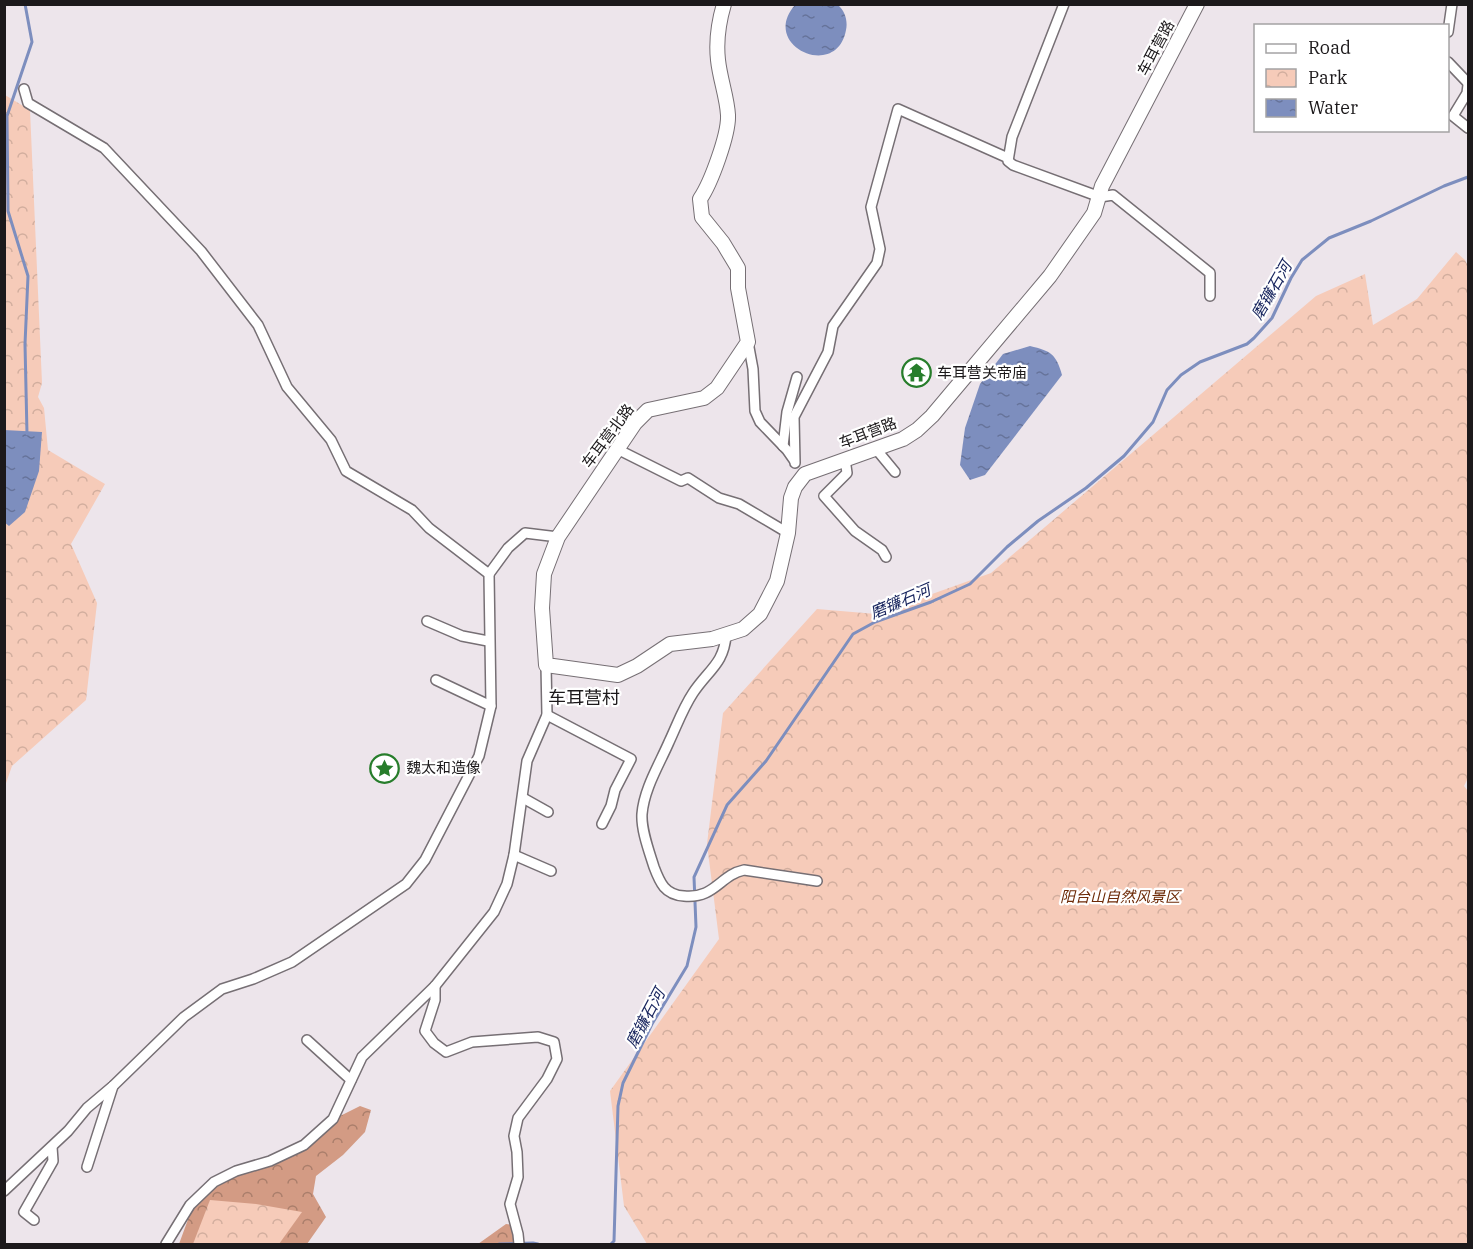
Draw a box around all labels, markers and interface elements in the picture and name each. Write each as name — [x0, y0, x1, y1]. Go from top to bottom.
street label: 车耳营路 — [1133, 17, 1178, 79]
legend — [1254, 24, 1449, 132]
text: Road — [1308, 36, 1351, 59]
text: Park — [1308, 66, 1348, 89]
text: Water — [1308, 96, 1358, 119]
water label: 磨镰石河 — [1246, 255, 1297, 323]
temple icon: 车耳营关帝庙 — [900, 357, 932, 389]
place label: 车耳营关帝庙 — [937, 363, 1027, 382]
street label: 车耳营北路 — [577, 400, 638, 471]
street label: 车耳营路 — [836, 413, 899, 452]
water label: 磨镰石河 — [867, 578, 936, 623]
district label: 车耳营村 — [548, 686, 620, 709]
place icon: 魏太和造像 — [369, 752, 401, 784]
place label: 魏太和造像 — [406, 758, 481, 777]
park label: 阳台山自然风景区 — [1060, 887, 1182, 906]
water label: 磨镰石河 — [621, 982, 670, 1051]

